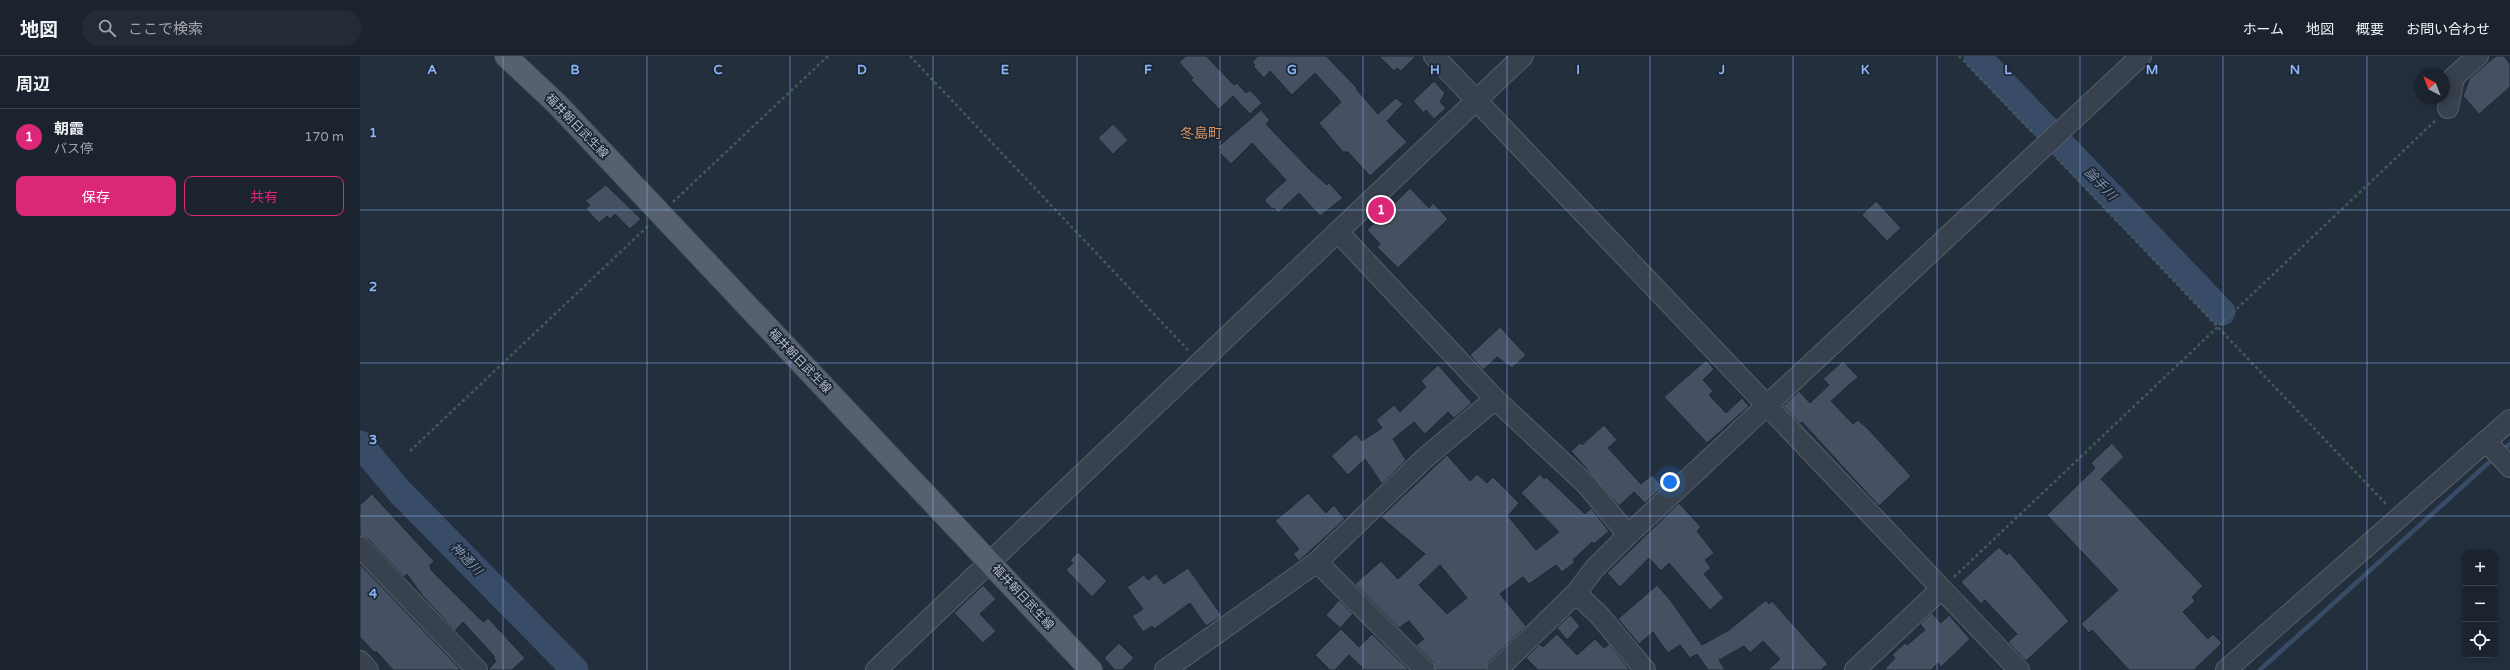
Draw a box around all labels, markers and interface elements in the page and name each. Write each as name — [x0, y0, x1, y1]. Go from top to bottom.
search box — [82, 10, 362, 46]
icon: search — [96, 17, 118, 39]
text: 地図 — [20, 19, 58, 41]
text: ここで検索 — [128, 20, 203, 38]
text: ホーム — [2242, 21, 2284, 38]
text: 地図 — [2306, 21, 2334, 38]
text: 概要 — [2356, 21, 2384, 38]
text: お問い合わせ — [2406, 21, 2490, 38]
text: A — [427, 62, 437, 78]
text: B — [570, 62, 580, 78]
text: C — [713, 62, 723, 78]
text: D — [857, 62, 867, 78]
text: E — [1001, 62, 1009, 78]
text: F — [1144, 62, 1152, 78]
text: G — [1287, 62, 1297, 78]
text: H — [1430, 62, 1440, 78]
text: I — [1576, 62, 1580, 78]
text: J — [1718, 62, 1725, 78]
text: K — [1861, 62, 1870, 78]
text: L — [2004, 62, 2012, 78]
text: M — [2146, 62, 2158, 78]
text: N — [2290, 62, 2300, 78]
north arrow — [2414, 68, 2450, 104]
text: 周辺 — [16, 74, 50, 95]
street label: 福井朝日武生線 — [543, 91, 611, 161]
text: 朝霞 — [54, 120, 84, 138]
text: 1 — [369, 125, 377, 141]
district label: 冬島町 — [1180, 125, 1222, 142]
text: 1 — [25, 129, 33, 145]
text: 170 m — [304, 129, 344, 145]
text: バス停 — [54, 141, 93, 157]
water label: 論手川 — [2081, 164, 2121, 205]
button: 保存 — [16, 176, 176, 216]
button: 共有 — [184, 176, 344, 216]
pin: 1 — [1368, 195, 1394, 225]
text: 2 — [369, 279, 377, 295]
street label: 福井朝日武生線 — [766, 326, 834, 396]
text: 3 — [369, 432, 377, 448]
your location — [1660, 472, 1680, 492]
water label: 神通川 — [447, 539, 487, 580]
map controls — [2462, 550, 2498, 658]
button: + — [2462, 550, 2498, 586]
street label: 福井朝日武生線 — [989, 562, 1057, 632]
text: 4 — [369, 586, 378, 602]
button: − — [2462, 586, 2498, 622]
button: locate — [2462, 622, 2498, 658]

